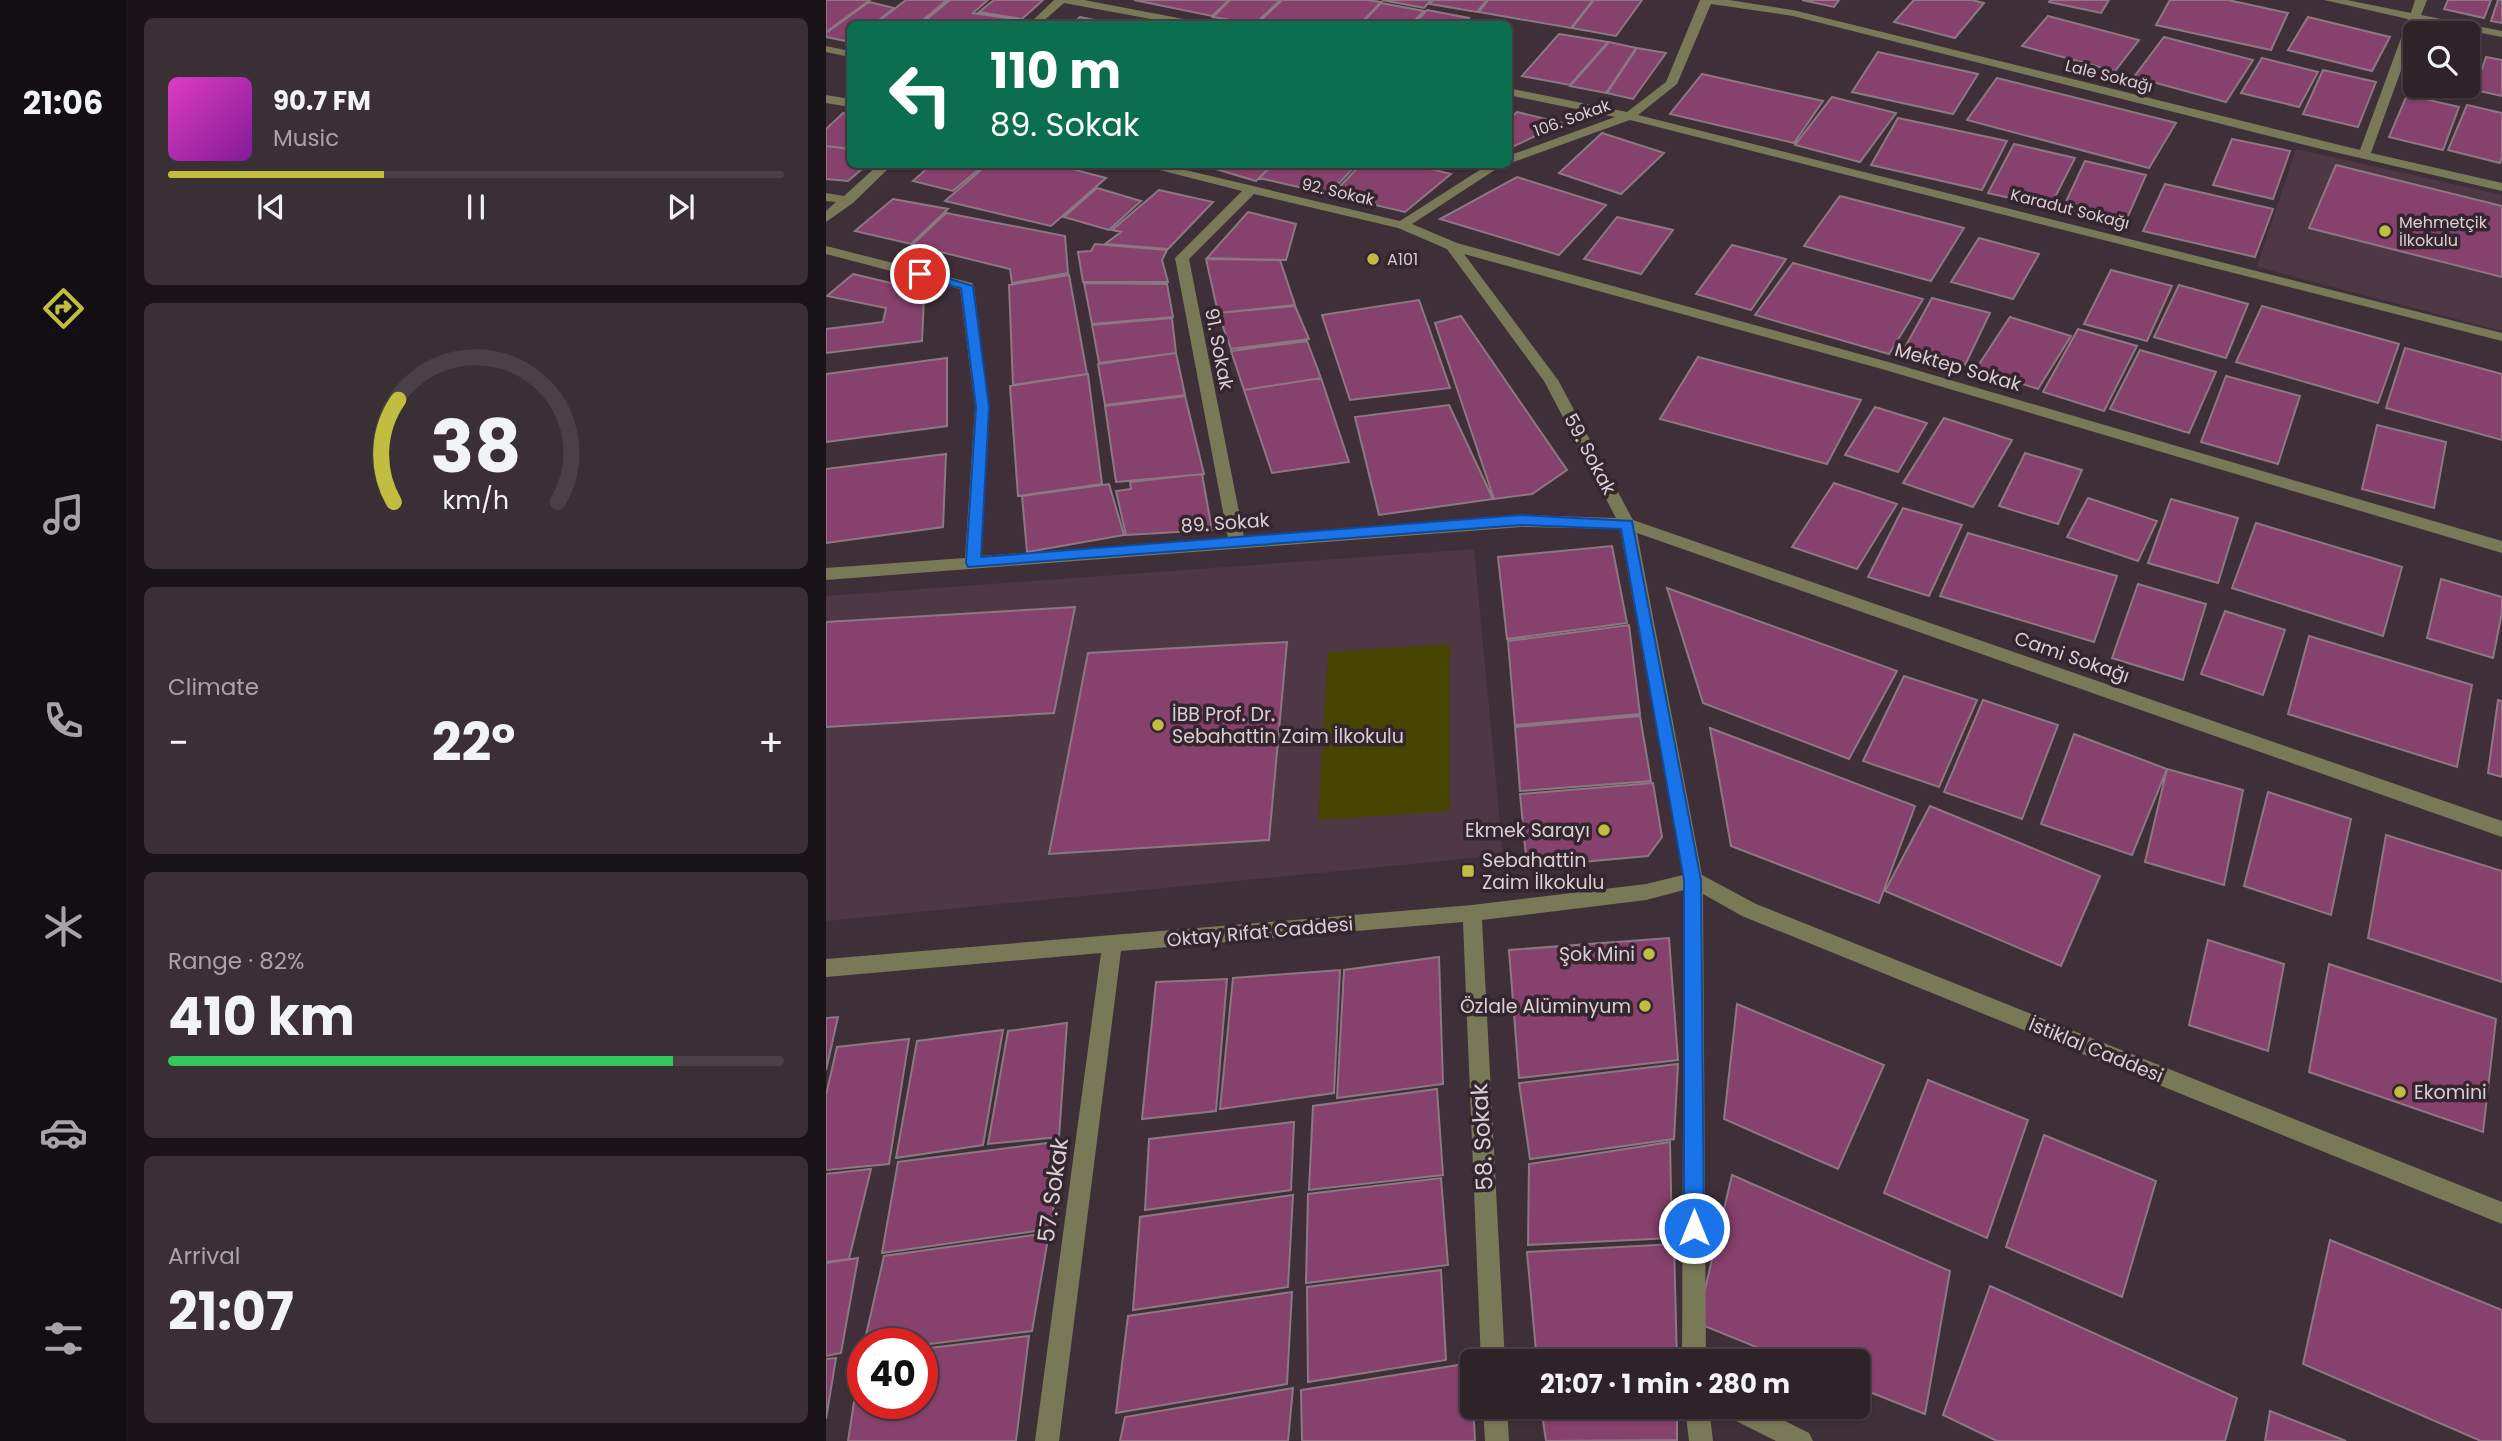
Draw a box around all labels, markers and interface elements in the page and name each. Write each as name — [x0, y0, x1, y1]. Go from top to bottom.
map controls — [2403, 21, 2480, 98]
button: search — [2403, 21, 2480, 98]
text: 110 m — [990, 37, 1121, 105]
icon: left — [875, 49, 966, 140]
street label: Lale Sokağı — [2063, 54, 2155, 98]
text: 21:06 — [23, 80, 103, 125]
text: 90.7 FM — [273, 83, 371, 119]
street label: 106. Sokak — [1531, 93, 1614, 142]
text: 89. Sokak — [990, 102, 1139, 147]
text: Music — [273, 122, 339, 154]
street label: 92. Sokak — [1299, 172, 1377, 212]
street label: Karadut Sokağı — [2008, 183, 2132, 235]
icon: previous — [252, 188, 290, 226]
icon: pause — [457, 188, 495, 226]
icon: next — [662, 188, 700, 226]
place label: Mehmetçik İlkokulu — [2399, 211, 2488, 252]
marker: Mehmetçik İlkokulu — [2377, 223, 2393, 239]
pin — [890, 244, 950, 304]
place label: A101 — [1387, 248, 1418, 271]
marker: A101 — [1365, 251, 1381, 267]
icon: arrive — [901, 255, 939, 293]
icon: directions — [39, 284, 88, 333]
street label: 91. Sokak — [1198, 306, 1240, 392]
street label: Mektep Sokak — [1892, 336, 2025, 398]
text: 38 — [430, 396, 522, 497]
street label: 59. Sokak — [1557, 409, 1623, 500]
text: km/h — [443, 483, 509, 518]
icon: music — [39, 490, 88, 539]
street label: 89. Sokak — [1180, 506, 1270, 540]
street label: Cami Sokağı — [2011, 625, 2133, 689]
text: Climate — [168, 671, 259, 703]
icon: phone — [39, 696, 88, 745]
place label: İBB Prof. Dr. Sebahattin Zaim İlkokulu — [1172, 701, 1404, 750]
text: 22° — [432, 706, 515, 779]
text: − — [168, 716, 189, 769]
text: + — [758, 716, 784, 769]
marker: İBB Prof. Dr. Sebahattin Zaim İlkokulu — [1150, 717, 1166, 733]
place label: Ekmek Sarayı — [1465, 817, 1590, 844]
marker: Ekmek Sarayı — [1596, 822, 1612, 838]
place label: Sebahattin Zaim İlkokulu — [1482, 847, 1605, 896]
marker: Sebahattin Zaim İlkokulu — [1460, 863, 1476, 879]
icon: climate — [39, 902, 88, 951]
street label: Oktay Rıfat Caddesi — [1166, 910, 1354, 954]
place label: Şok Mini — [1559, 941, 1635, 968]
text: Range · 82% — [168, 945, 304, 977]
marker: Şok Mini — [1641, 946, 1657, 962]
text: 410 km — [168, 980, 355, 1053]
place label: Özlale Alüminyum — [1460, 993, 1631, 1020]
marker: Özlale Alüminyum — [1637, 998, 1653, 1014]
street label: İstiklal Caddesi — [2025, 1011, 2167, 1089]
place label: Ekomini — [2414, 1079, 2487, 1106]
street label: 58. Sokak — [1463, 1082, 1501, 1191]
marker: Ekomini — [2392, 1084, 2408, 1100]
icon: car — [39, 1108, 88, 1157]
street label: 57. Sokak — [1030, 1135, 1076, 1244]
position arrow — [1657, 1191, 1731, 1265]
text: Arrival — [168, 1240, 240, 1272]
text: 21:07 — [168, 1275, 294, 1348]
icon: filters — [39, 1314, 88, 1363]
speed limit sign: 40 — [847, 1328, 938, 1419]
text: 21:07 · 1 min · 280 m — [1540, 1366, 1790, 1402]

